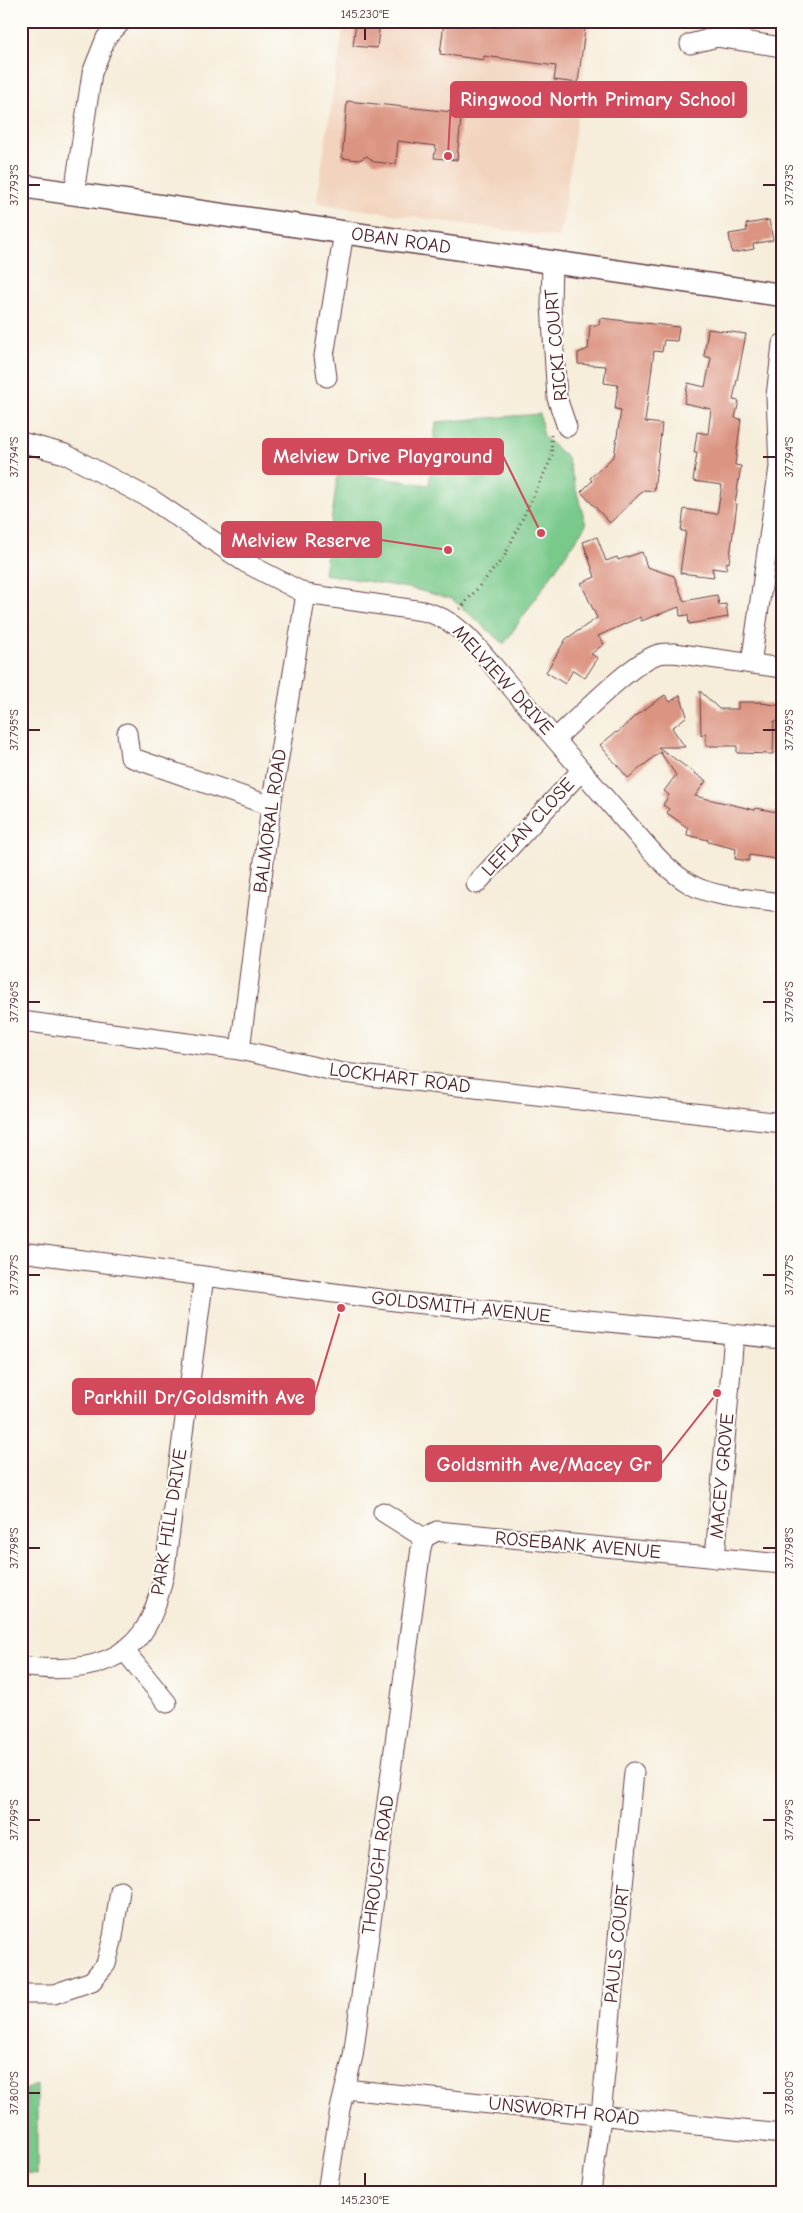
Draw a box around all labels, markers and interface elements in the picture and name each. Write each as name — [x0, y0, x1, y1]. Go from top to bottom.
text: 145.230°E — [341, 7, 389, 21]
callout: Ringwood North Primary School — [451, 82, 746, 117]
text: Ringwood North Primary School — [460, 88, 736, 111]
text: 37.793°S — [7, 164, 21, 206]
text: 37.793°S — [782, 164, 796, 206]
street label: OBAN ROAD — [350, 222, 452, 258]
street label: RICKI COURT — [540, 288, 572, 402]
text: 37.794°S — [7, 436, 21, 478]
text: 37.794°S — [782, 436, 796, 478]
callout: Melview Drive Playground — [263, 439, 503, 474]
text: Melview Drive Playground — [273, 445, 493, 468]
callout: Melview Reserve — [222, 522, 381, 557]
text: Melview Reserve — [231, 529, 371, 552]
street label: MELVIEW DRIVE — [448, 621, 558, 739]
text: 37.795°S — [7, 709, 21, 751]
text: 37.795°S — [782, 709, 796, 751]
street label: BALMORAL ROAD — [249, 748, 291, 894]
street label: LEFLAN CLOSE — [477, 773, 579, 881]
text: 37.796°S — [7, 981, 21, 1023]
text: 37.796°S — [782, 981, 796, 1023]
street label: LOCKHART ROAD — [328, 1058, 472, 1098]
text: 37.797°S — [7, 1254, 21, 1295]
text: 37.797°S — [782, 1254, 796, 1295]
street label: GOLDSMITH AVENUE — [370, 1287, 552, 1327]
callout: Parkhill Dr/Goldsmith Ave — [73, 1379, 314, 1414]
text: Parkhill Dr/Goldsmith Ave — [83, 1386, 305, 1409]
street label: MACEY GROVE — [706, 1412, 738, 1540]
callout: Goldsmith Ave/Macey Gr — [426, 1446, 661, 1481]
street label: PARK HILL DRIVE — [147, 1447, 191, 1597]
text: Goldsmith Ave/Macey Gr — [437, 1453, 651, 1476]
text: 37.798°S — [7, 1527, 21, 1569]
street label: ROSEBANK AVENUE — [494, 1527, 662, 1563]
text: 37.798°S — [782, 1527, 796, 1569]
street label: THROUGH ROAD — [357, 1794, 399, 1936]
text: 37.799°S — [7, 1799, 21, 1841]
text: 37.799°S — [782, 1799, 796, 1841]
street label: PAULS COURT — [600, 1884, 634, 2004]
text: 37.800°S — [7, 2071, 21, 2115]
text: 37.800°S — [782, 2071, 796, 2115]
street label: UNSWORTH ROAD — [487, 2092, 641, 2130]
text: 145.230°E — [341, 2193, 389, 2207]

